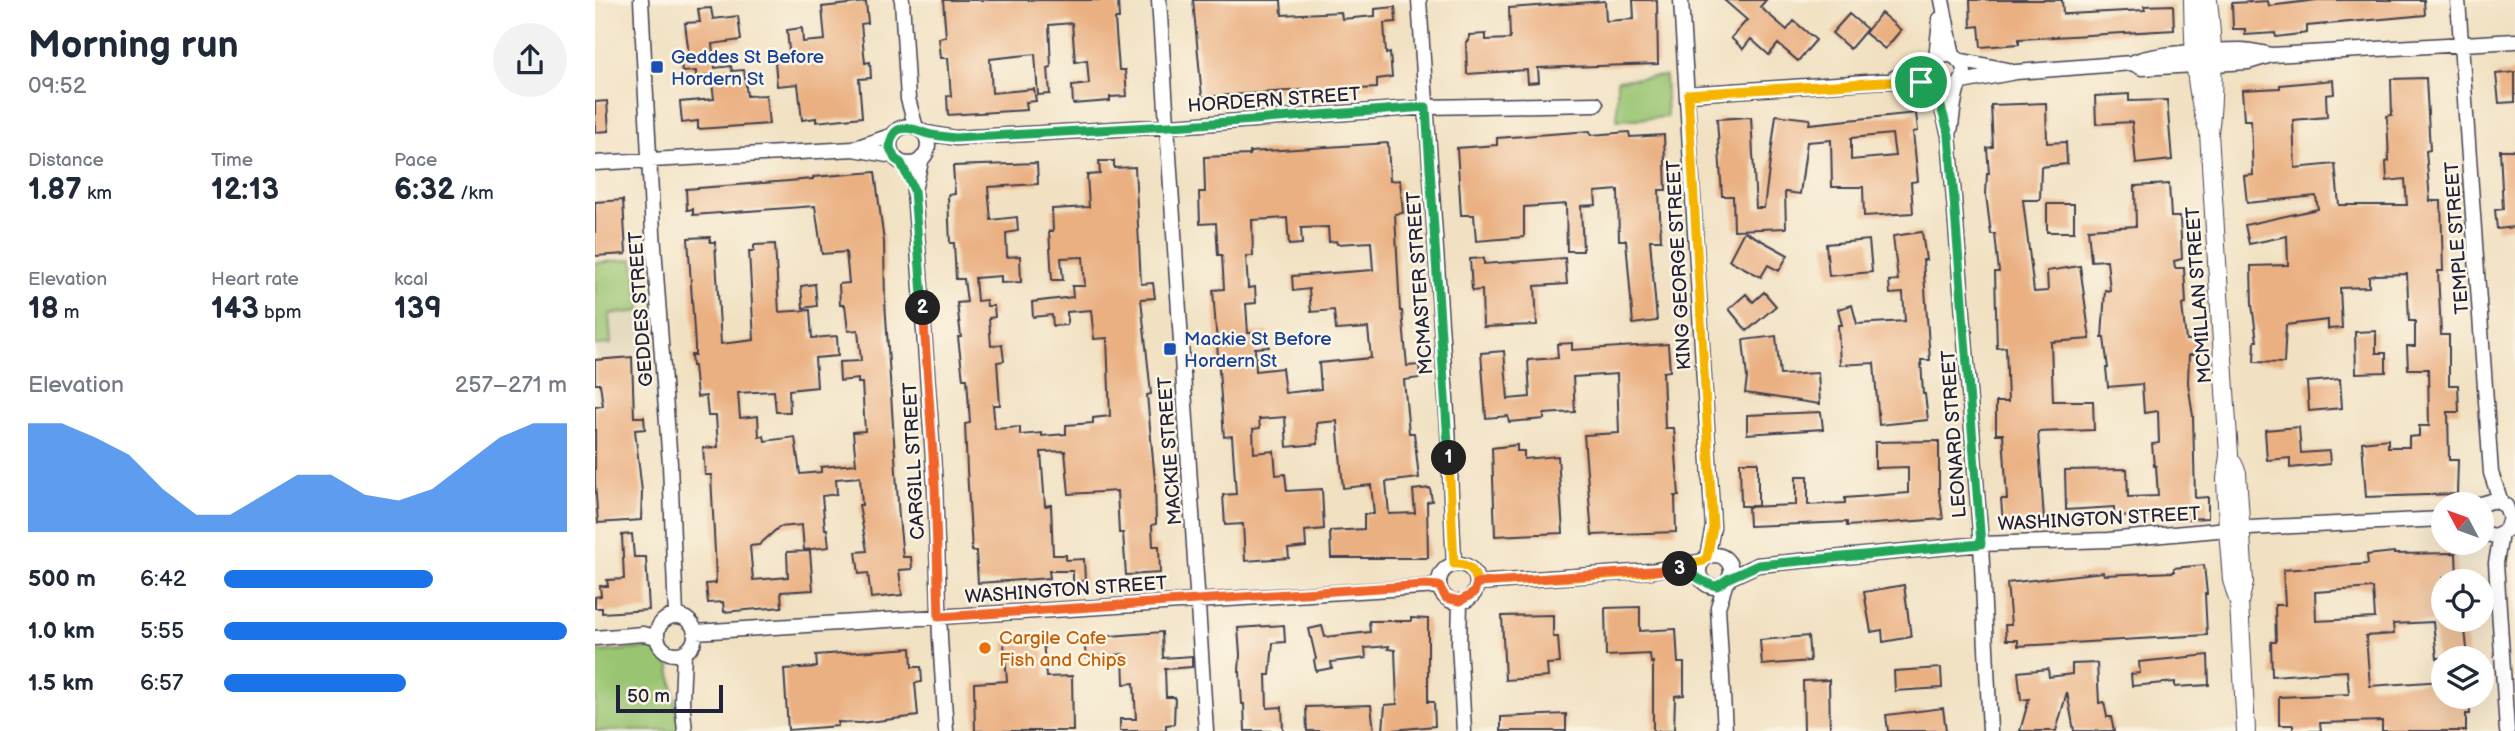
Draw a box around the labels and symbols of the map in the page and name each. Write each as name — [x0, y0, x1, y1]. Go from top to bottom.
place label: Geddes St Before Hordern St — [671, 46, 824, 91]
pin — [1891, 52, 1951, 112]
marker: Geddes St Before Hordern St — [649, 59, 665, 75]
street label: HORDERN STREET — [1187, 83, 1362, 118]
street label: KING GEORGE STREET — [1662, 159, 1696, 371]
street label: TEMPLE STREET — [2441, 160, 2474, 315]
street label: MCMASTER STREET — [1403, 190, 1438, 375]
street label: MCMILLAN STREET — [2182, 205, 2217, 384]
street label: GEDDES STREET — [625, 230, 658, 387]
pin: 2 — [905, 290, 941, 326]
place label: Mackie St Before Hordern St — [1184, 328, 1331, 373]
marker: Mackie St Before Hordern St — [1162, 341, 1178, 357]
street label: LEONARD STREET — [1937, 349, 1972, 519]
street label: MACKIE STREET — [1154, 375, 1187, 526]
street label: CARGILL STREET — [899, 381, 930, 540]
pin: 1 — [1431, 440, 1467, 476]
north arrow — [2431, 492, 2494, 555]
street label: WASHINGTON STREET — [1997, 503, 2202, 536]
pin: 3 — [1663, 552, 1697, 586]
street label: WASHINGTON STREET — [964, 572, 1169, 609]
place label: Cargile Cafe Fish and Chips — [999, 627, 1126, 672]
marker: Cargile Cafe Fish and Chips — [977, 640, 993, 656]
scale bar — [616, 682, 723, 714]

